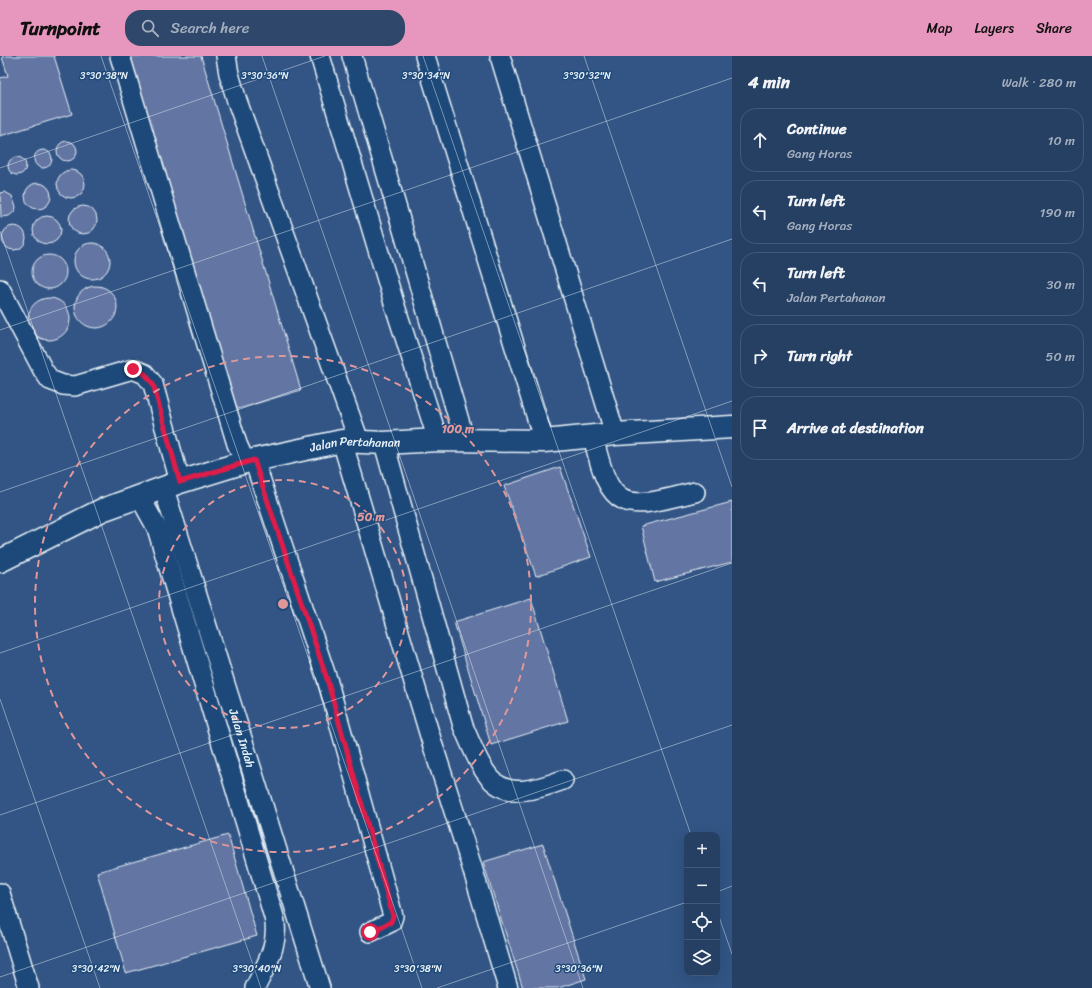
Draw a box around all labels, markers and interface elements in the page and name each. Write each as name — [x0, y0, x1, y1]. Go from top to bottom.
search box — [125, 10, 405, 46]
text: Turnpoint — [20, 12, 101, 45]
text: Search here — [171, 15, 250, 41]
text: Map — [927, 16, 952, 41]
text: Layers — [974, 16, 1014, 41]
text: Share — [1036, 16, 1072, 41]
icon: search — [139, 17, 161, 39]
text: 3°30'38"N — [80, 67, 128, 85]
text: 3°30'36"N — [241, 67, 289, 85]
text: 3°30'34"N — [402, 67, 450, 85]
text: 3°30'32"N — [563, 67, 611, 85]
text: 4 min — [748, 67, 790, 97]
text: Walk · 280 m — [1002, 71, 1076, 94]
text: Continue — [787, 116, 847, 142]
icon: ahead — [749, 129, 771, 151]
text: 10 m — [1048, 129, 1075, 152]
text: Gang Horas — [787, 142, 852, 165]
text: Turn left — [787, 188, 845, 214]
icon: left — [749, 201, 771, 223]
text: 190 m — [1040, 201, 1075, 224]
text: Gang Horas — [787, 214, 852, 237]
text: Turn left — [787, 260, 845, 286]
icon: left — [749, 273, 771, 295]
text: 30 m — [1046, 273, 1075, 296]
text: Jalan Pertahanan — [787, 286, 886, 309]
text: Turn right — [787, 343, 852, 369]
icon: right — [749, 345, 771, 367]
text: 50 m — [1045, 345, 1075, 368]
route end — [124, 360, 142, 378]
text: Arrive at destination — [787, 415, 924, 441]
icon: arrive — [749, 417, 771, 439]
text: 100 m — [442, 418, 475, 440]
street label: Jalan Pertahanan — [307, 430, 401, 459]
text: 50 m — [357, 506, 385, 528]
centre of rings — [276, 597, 290, 611]
street label: Jalan Indah — [222, 705, 261, 770]
map controls — [684, 832, 720, 976]
button: + — [684, 832, 720, 868]
button: − — [684, 868, 720, 904]
button: locate — [684, 904, 720, 940]
route start — [361, 923, 379, 941]
button: layers — [684, 940, 720, 976]
text: 3°30'42"N — [72, 960, 120, 978]
text: 3°30'40"N — [233, 960, 282, 978]
text: 3°30'38"N — [394, 960, 442, 978]
text: 3°30'36"N — [555, 960, 603, 978]

